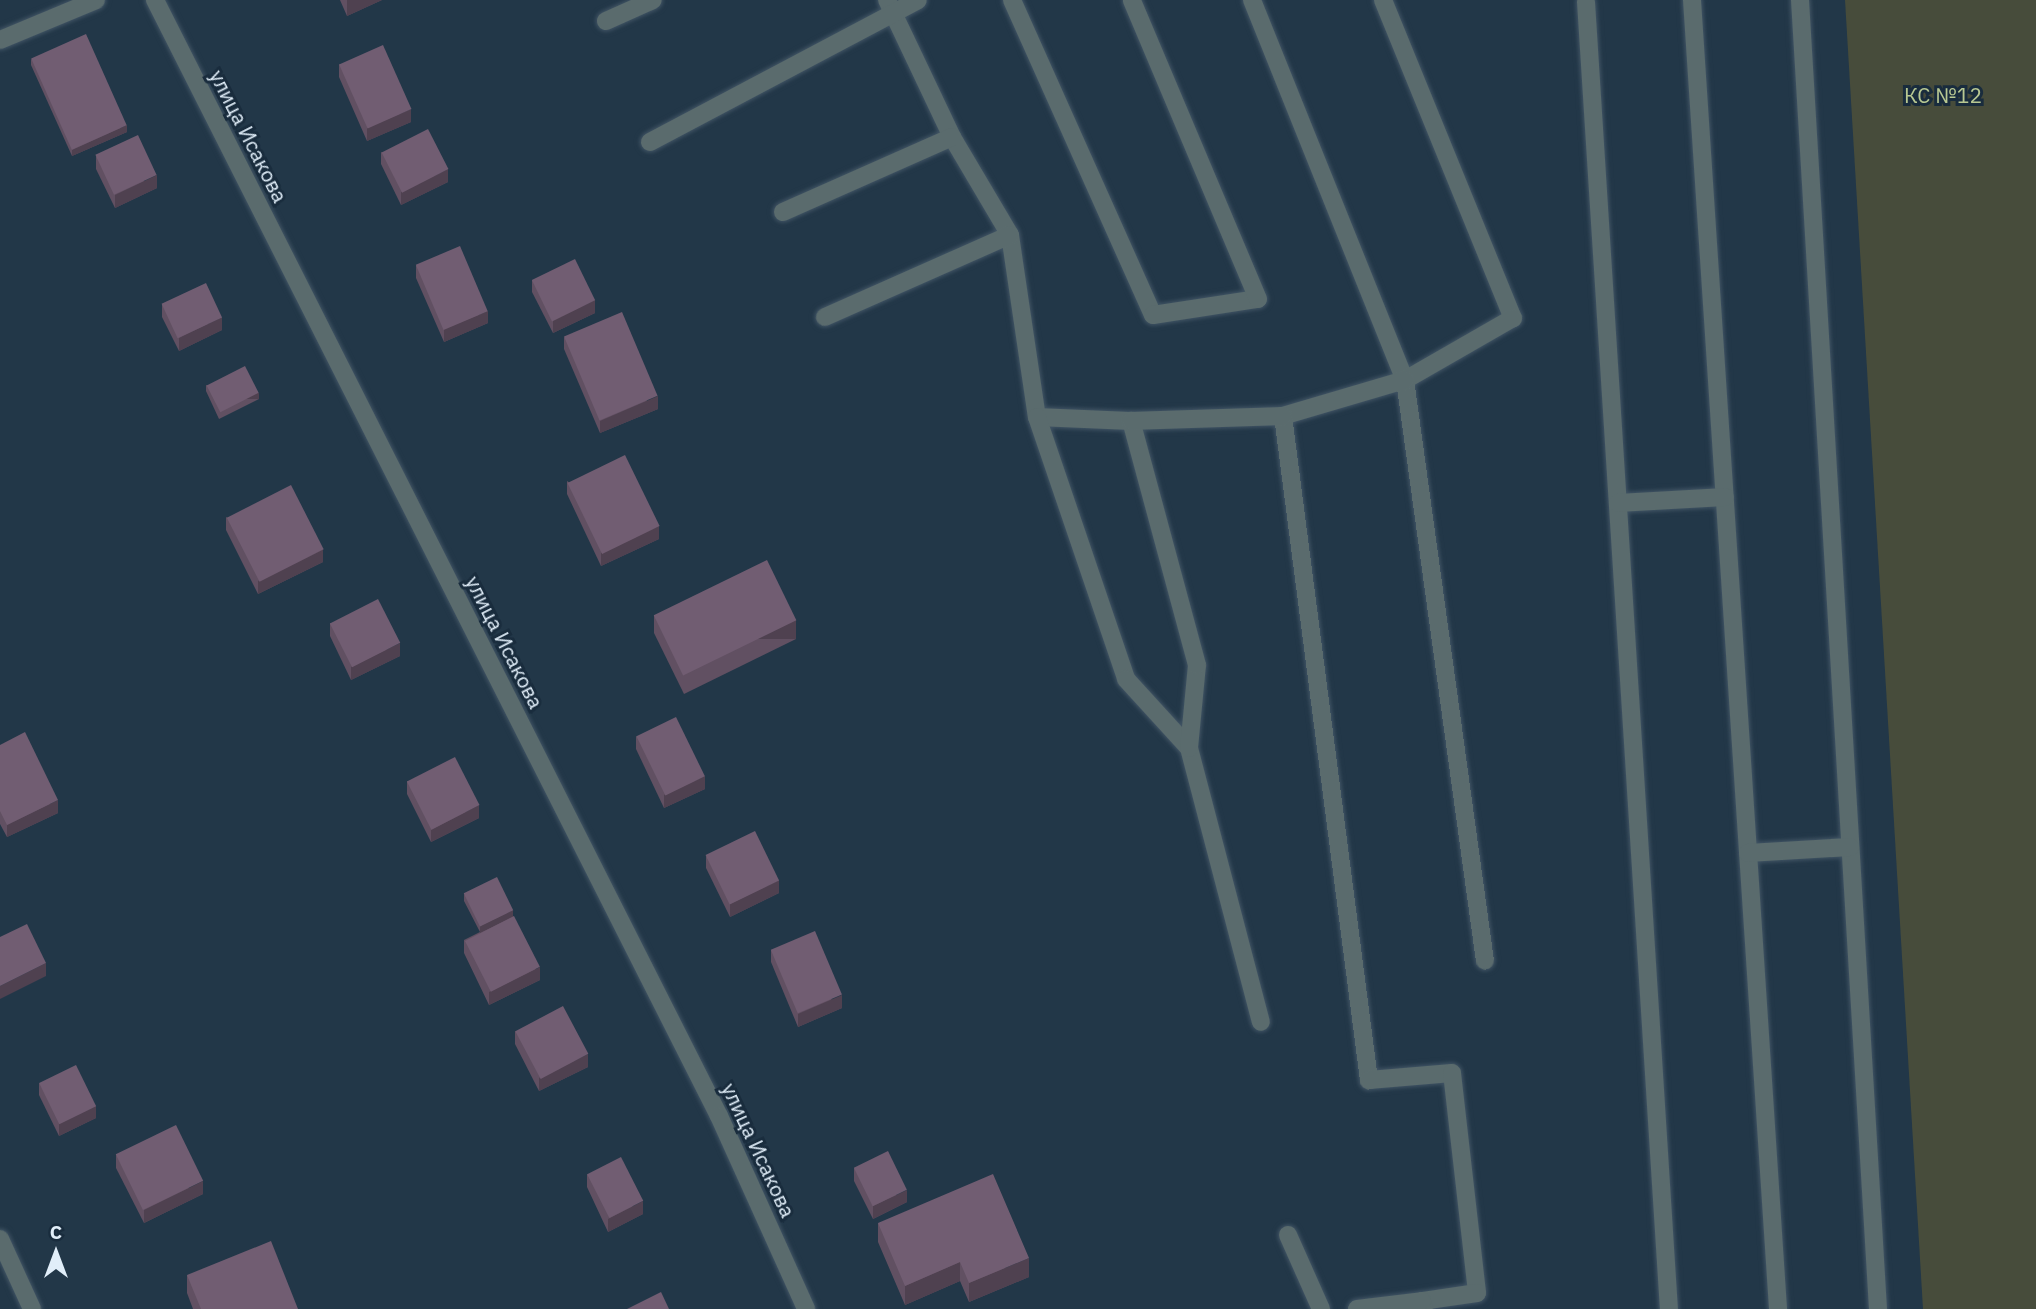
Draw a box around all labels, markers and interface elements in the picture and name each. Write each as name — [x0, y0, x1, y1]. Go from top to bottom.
street label: улица Исакова — [205, 65, 293, 207]
park label: КС №12 — [1904, 82, 1982, 108]
street label: улица Исакова — [461, 571, 549, 713]
street label: улица Исакова — [717, 1079, 801, 1221]
north arrow — [21, 1218, 91, 1288]
text: С — [50, 1220, 62, 1244]

